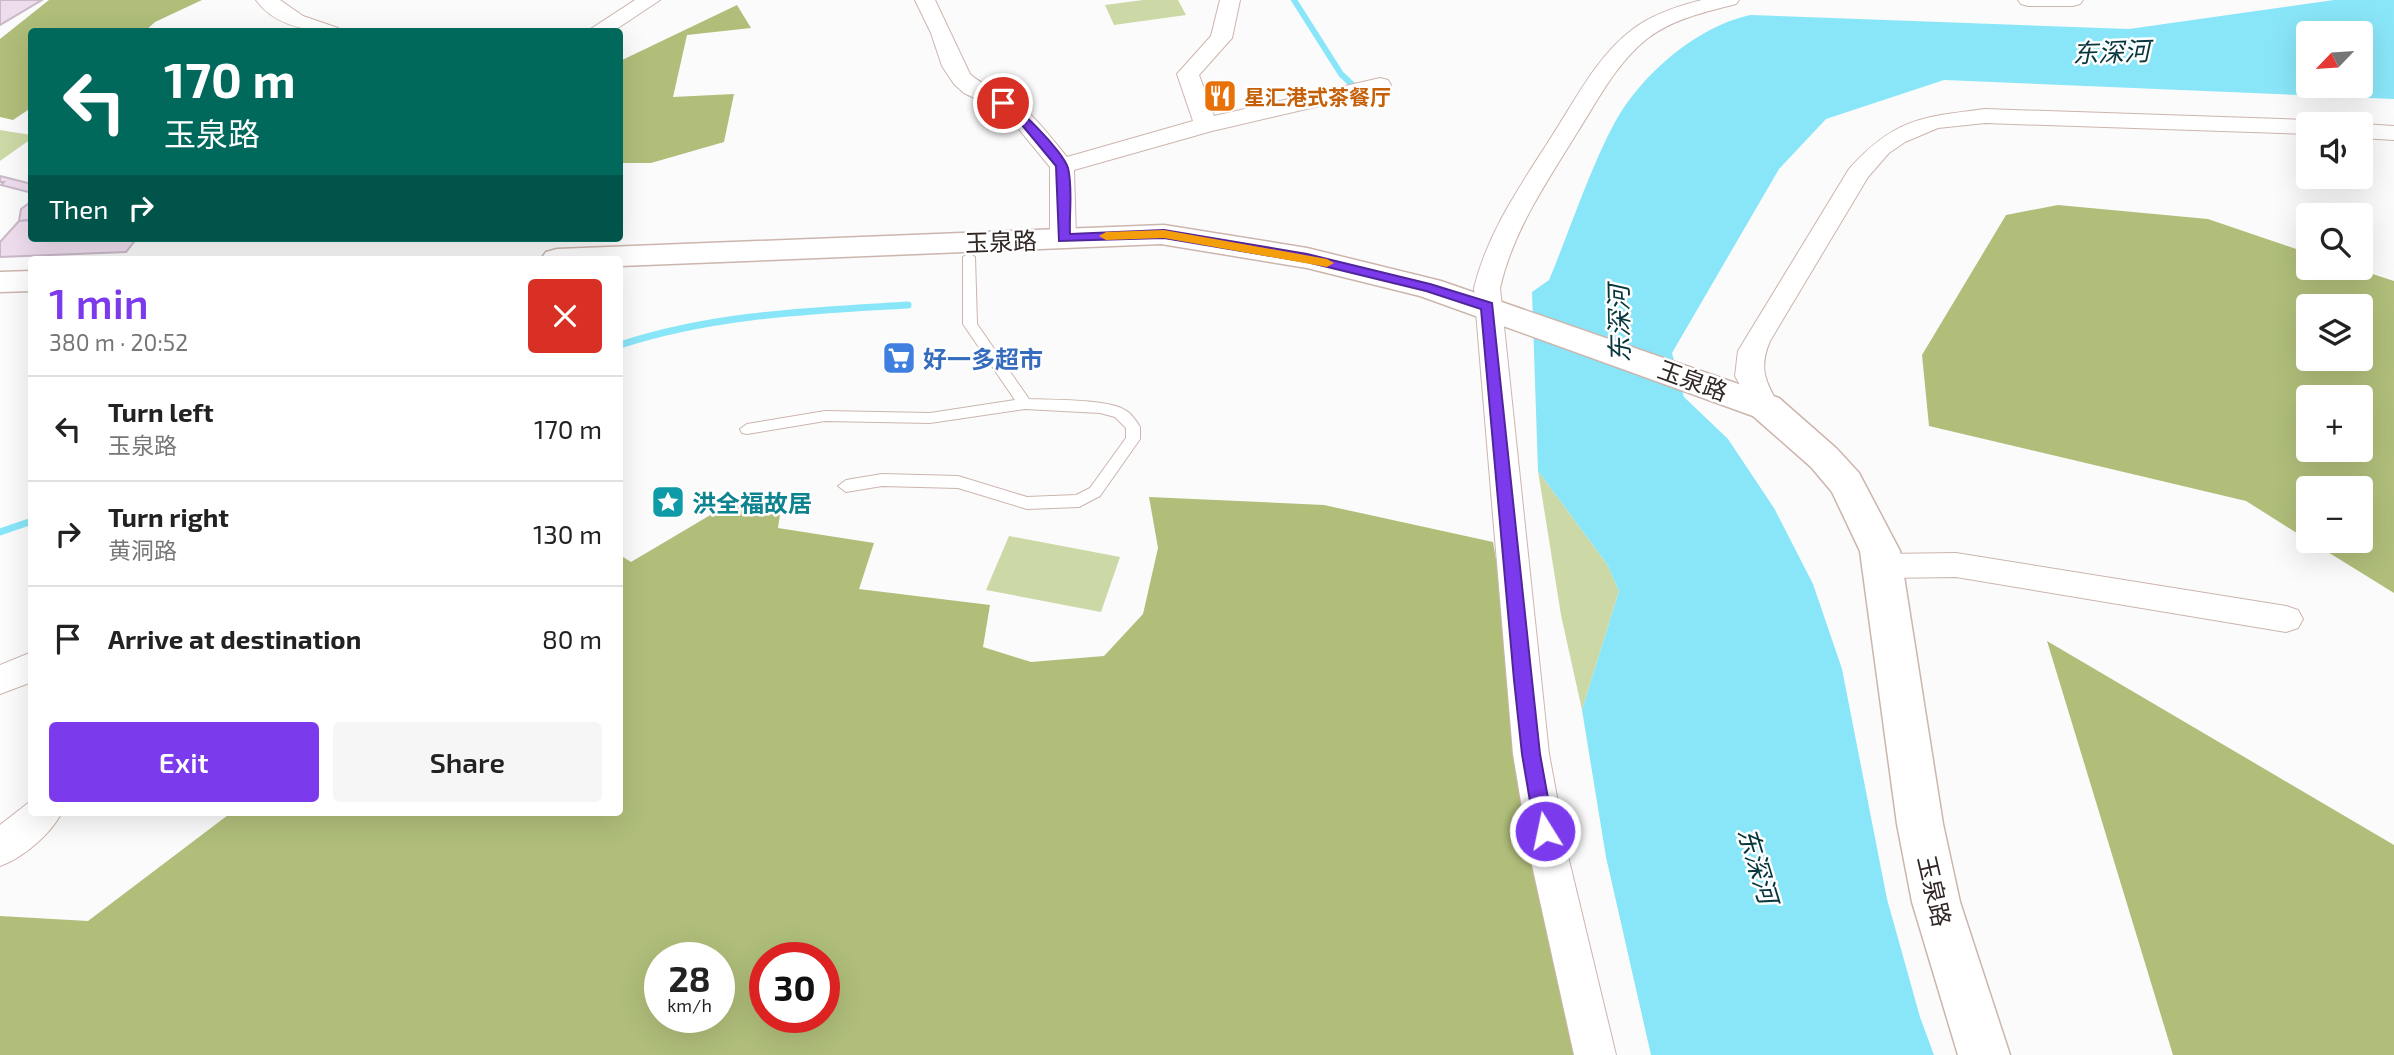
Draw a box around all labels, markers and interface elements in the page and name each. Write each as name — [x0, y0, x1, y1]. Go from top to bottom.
north arrow — [2296, 21, 2373, 98]
map controls — [2296, 21, 2373, 553]
water label: 东深河 — [2071, 34, 2156, 68]
text: 170 m — [164, 49, 296, 108]
icon: left — [49, 56, 140, 147]
pin — [973, 73, 1033, 133]
restaurant icon: 星汇港式茶餐厅 — [1201, 77, 1239, 115]
icon: arrive — [984, 84, 1022, 122]
place label: 星汇港式茶餐厅 — [1244, 84, 1391, 109]
button: sound — [2296, 112, 2373, 189]
text: 玉泉路 — [164, 114, 260, 152]
icon: right — [122, 189, 160, 227]
text: Then — [49, 193, 108, 224]
button: search — [2296, 203, 2373, 280]
street label: 玉泉路 — [965, 225, 1037, 257]
text: 1 min — [49, 277, 149, 327]
button: close — [528, 279, 602, 353]
water label: 东深河 — [1602, 280, 1634, 363]
button: layers — [2296, 294, 2373, 371]
text: 380 m · 20:52 — [49, 328, 188, 356]
supermarket icon: 好一多超市 — [880, 339, 918, 377]
place label: 好一多超市 — [923, 344, 1043, 373]
street label: 玉泉路 — [1654, 354, 1732, 406]
button: + — [2296, 385, 2373, 462]
text: Turn left — [108, 396, 214, 427]
icon: left — [49, 410, 87, 448]
text: 170 m — [534, 413, 602, 444]
text: 玉泉路 — [108, 431, 177, 459]
button: − — [2296, 476, 2373, 553]
place icon: 洪全福故居 — [649, 483, 687, 521]
place label: 洪全福故居 — [692, 488, 812, 517]
text: Turn right — [108, 501, 229, 532]
icon: right — [49, 515, 87, 553]
text: 130 m — [533, 518, 602, 549]
text: 黄洞路 — [108, 536, 177, 564]
icon: arrive — [49, 620, 87, 658]
text: Arrive at destination — [108, 623, 361, 654]
text: 80 m — [542, 623, 602, 654]
button: Exit — [49, 722, 319, 802]
button: Share — [333, 722, 602, 802]
position arrow — [1508, 794, 1582, 868]
water label: 东深河 — [1733, 823, 1787, 912]
street label: 玉泉路 — [1913, 853, 1957, 929]
speed limit sign: 30 — [749, 942, 840, 1033]
text: 28 — [668, 957, 711, 999]
text: km/h — [667, 994, 712, 1016]

